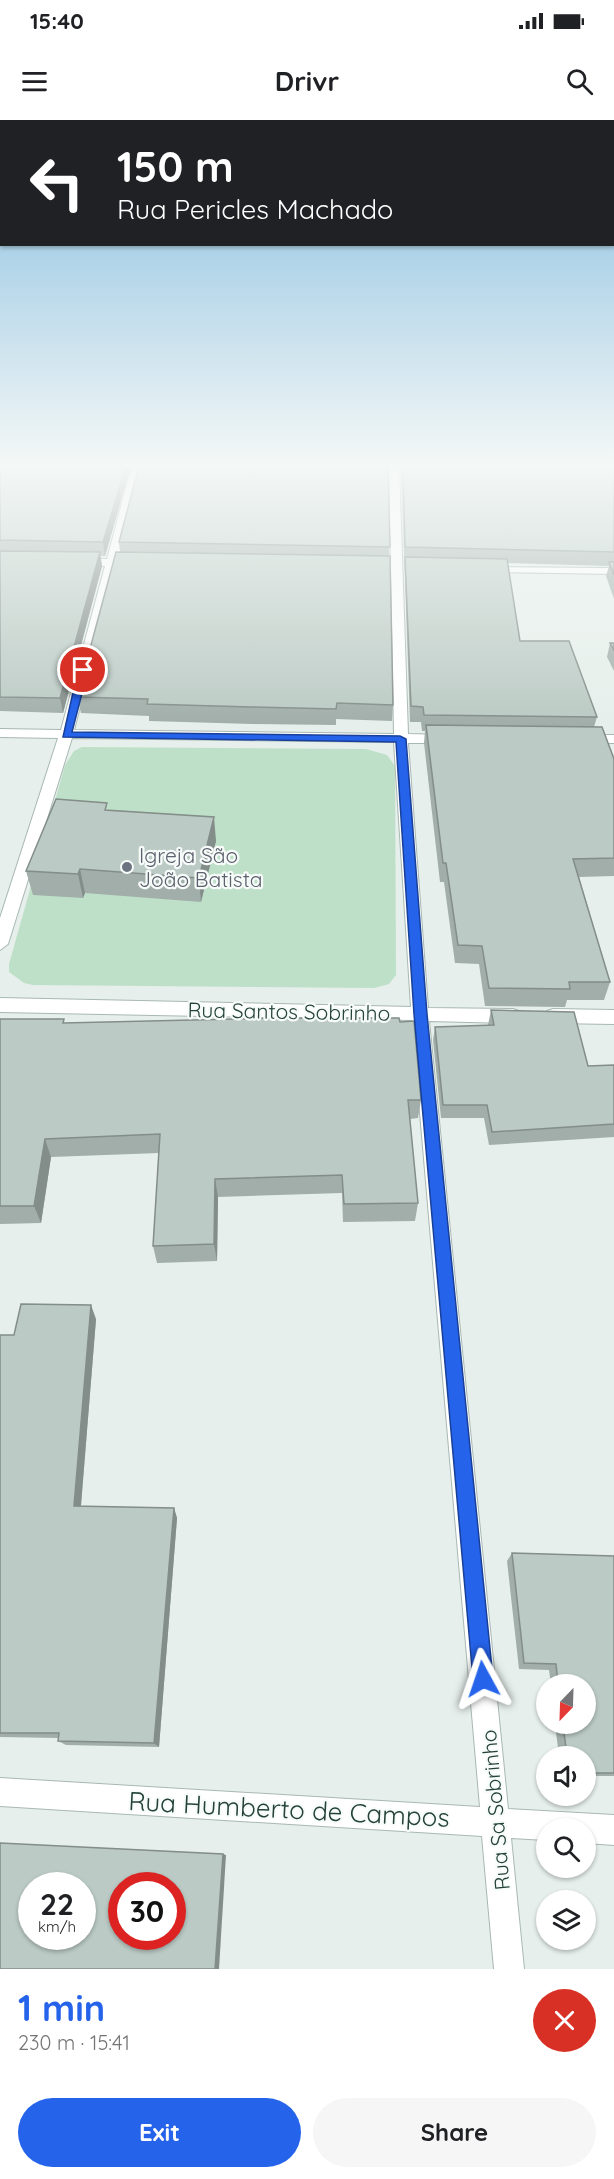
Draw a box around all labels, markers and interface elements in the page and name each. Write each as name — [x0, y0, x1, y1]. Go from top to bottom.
text: 15:40 — [30, 7, 84, 35]
text: Drivr — [275, 64, 339, 98]
icon: menu — [18, 65, 51, 98]
icon: search — [563, 65, 596, 98]
text: 150 m — [117, 140, 234, 193]
icon: left — [18, 144, 96, 222]
text: Rua Pericles Machado — [117, 192, 393, 226]
pin — [57, 644, 108, 695]
icon: arrive — [66, 653, 99, 686]
place label: Igreja São João Batista — [139, 842, 263, 892]
marker: Igreja São João Batista — [120, 860, 134, 874]
street label: Rua Santos Sobrinho — [187, 996, 391, 1026]
position arrow — [451, 1647, 515, 1711]
north arrow — [536, 1674, 596, 1734]
map controls — [536, 1674, 596, 1950]
street label: Rua Sa Sobrinho — [475, 1729, 515, 1891]
button: sound — [536, 1746, 596, 1806]
street label: Rua Humberto de Campos — [128, 1784, 450, 1834]
button: search — [536, 1818, 596, 1878]
speed limit sign: 30 — [108, 1872, 186, 1950]
text: 22 — [40, 1885, 74, 1923]
button: layers — [536, 1890, 596, 1950]
text: km/h — [38, 1917, 76, 1936]
text: 1 min — [18, 1985, 105, 2030]
button: close — [533, 1989, 596, 2052]
text: 230 m · 15:41 — [18, 2030, 130, 2055]
button: Exit — [18, 2098, 301, 2167]
button: Share — [313, 2098, 596, 2167]

